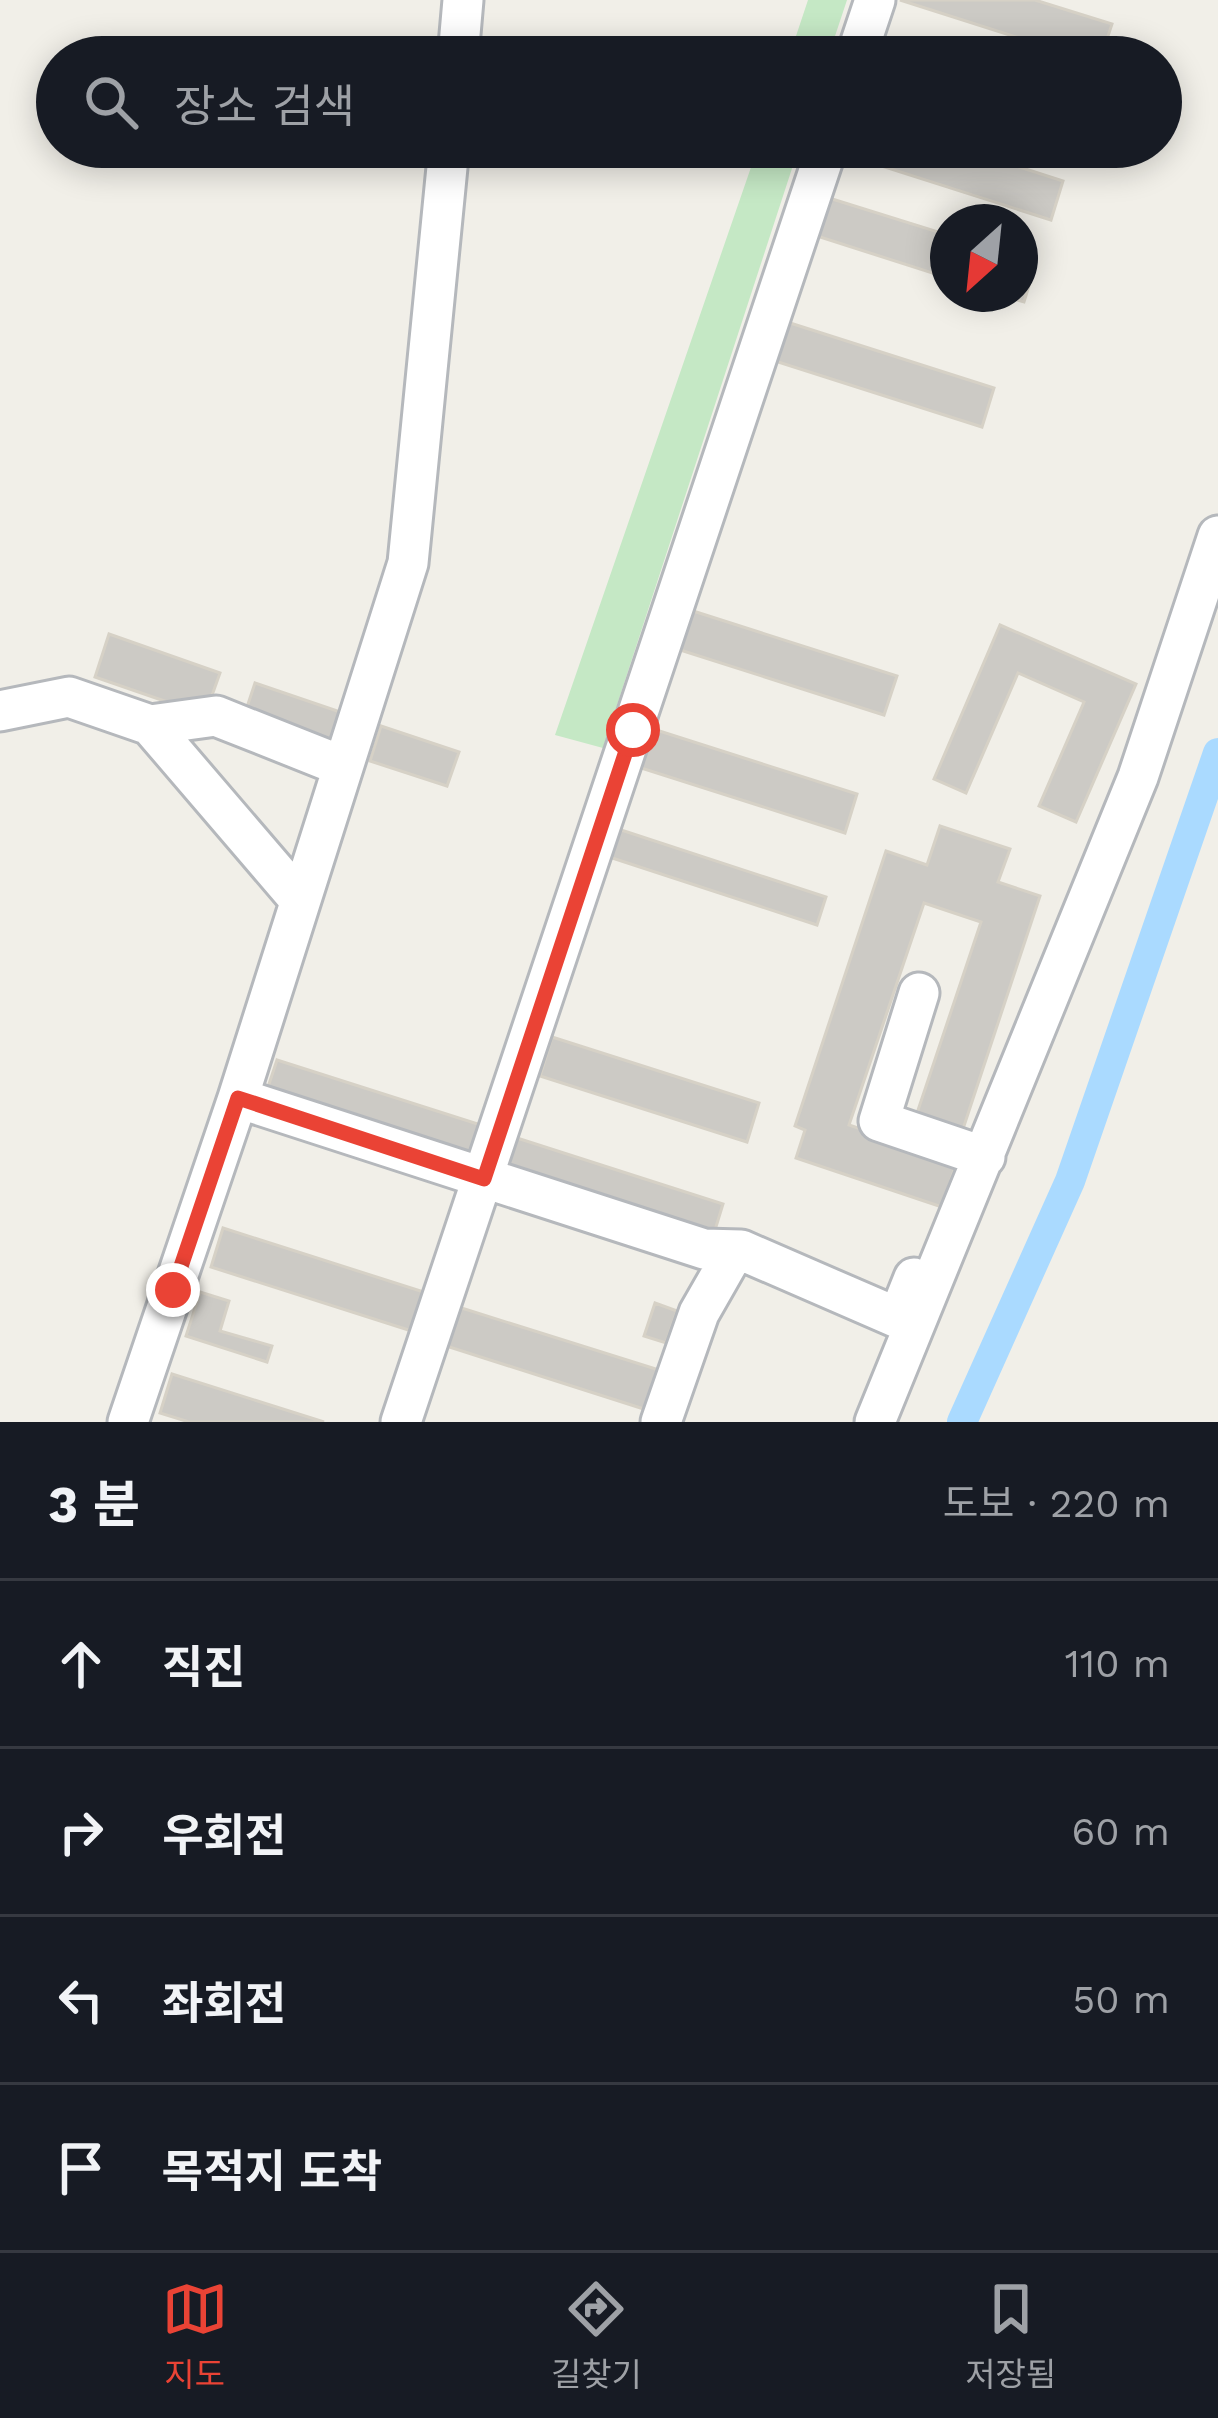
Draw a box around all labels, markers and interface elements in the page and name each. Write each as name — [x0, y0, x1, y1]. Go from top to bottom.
search box — [36, 36, 1182, 168]
icon: search — [78, 69, 144, 135]
text: 장소 검색 — [174, 80, 355, 133]
north arrow — [930, 204, 1038, 312]
route start — [606, 703, 660, 757]
route end — [146, 1263, 200, 1317]
text: 3 분 — [48, 1475, 140, 1534]
text: 도보 · 220 m — [943, 1481, 1170, 1526]
icon: ahead — [48, 1631, 114, 1697]
text: 직진 — [162, 1641, 245, 1694]
text: 110 m — [1065, 1641, 1170, 1686]
icon: right — [48, 1799, 114, 1865]
text: 우회전 — [162, 1809, 286, 1862]
text: 60 m — [1072, 1809, 1170, 1854]
icon: left — [48, 1967, 114, 2033]
text: 좌회전 — [162, 1977, 286, 2030]
text: 50 m — [1073, 1977, 1170, 2022]
icon: arrive — [48, 2135, 114, 2201]
text: 목적지 도착 — [162, 2145, 382, 2198]
tab: 지도 — [162, 2276, 228, 2396]
tab: 길찾기 — [551, 2276, 642, 2396]
tab: 저장됨 — [965, 2276, 1056, 2396]

